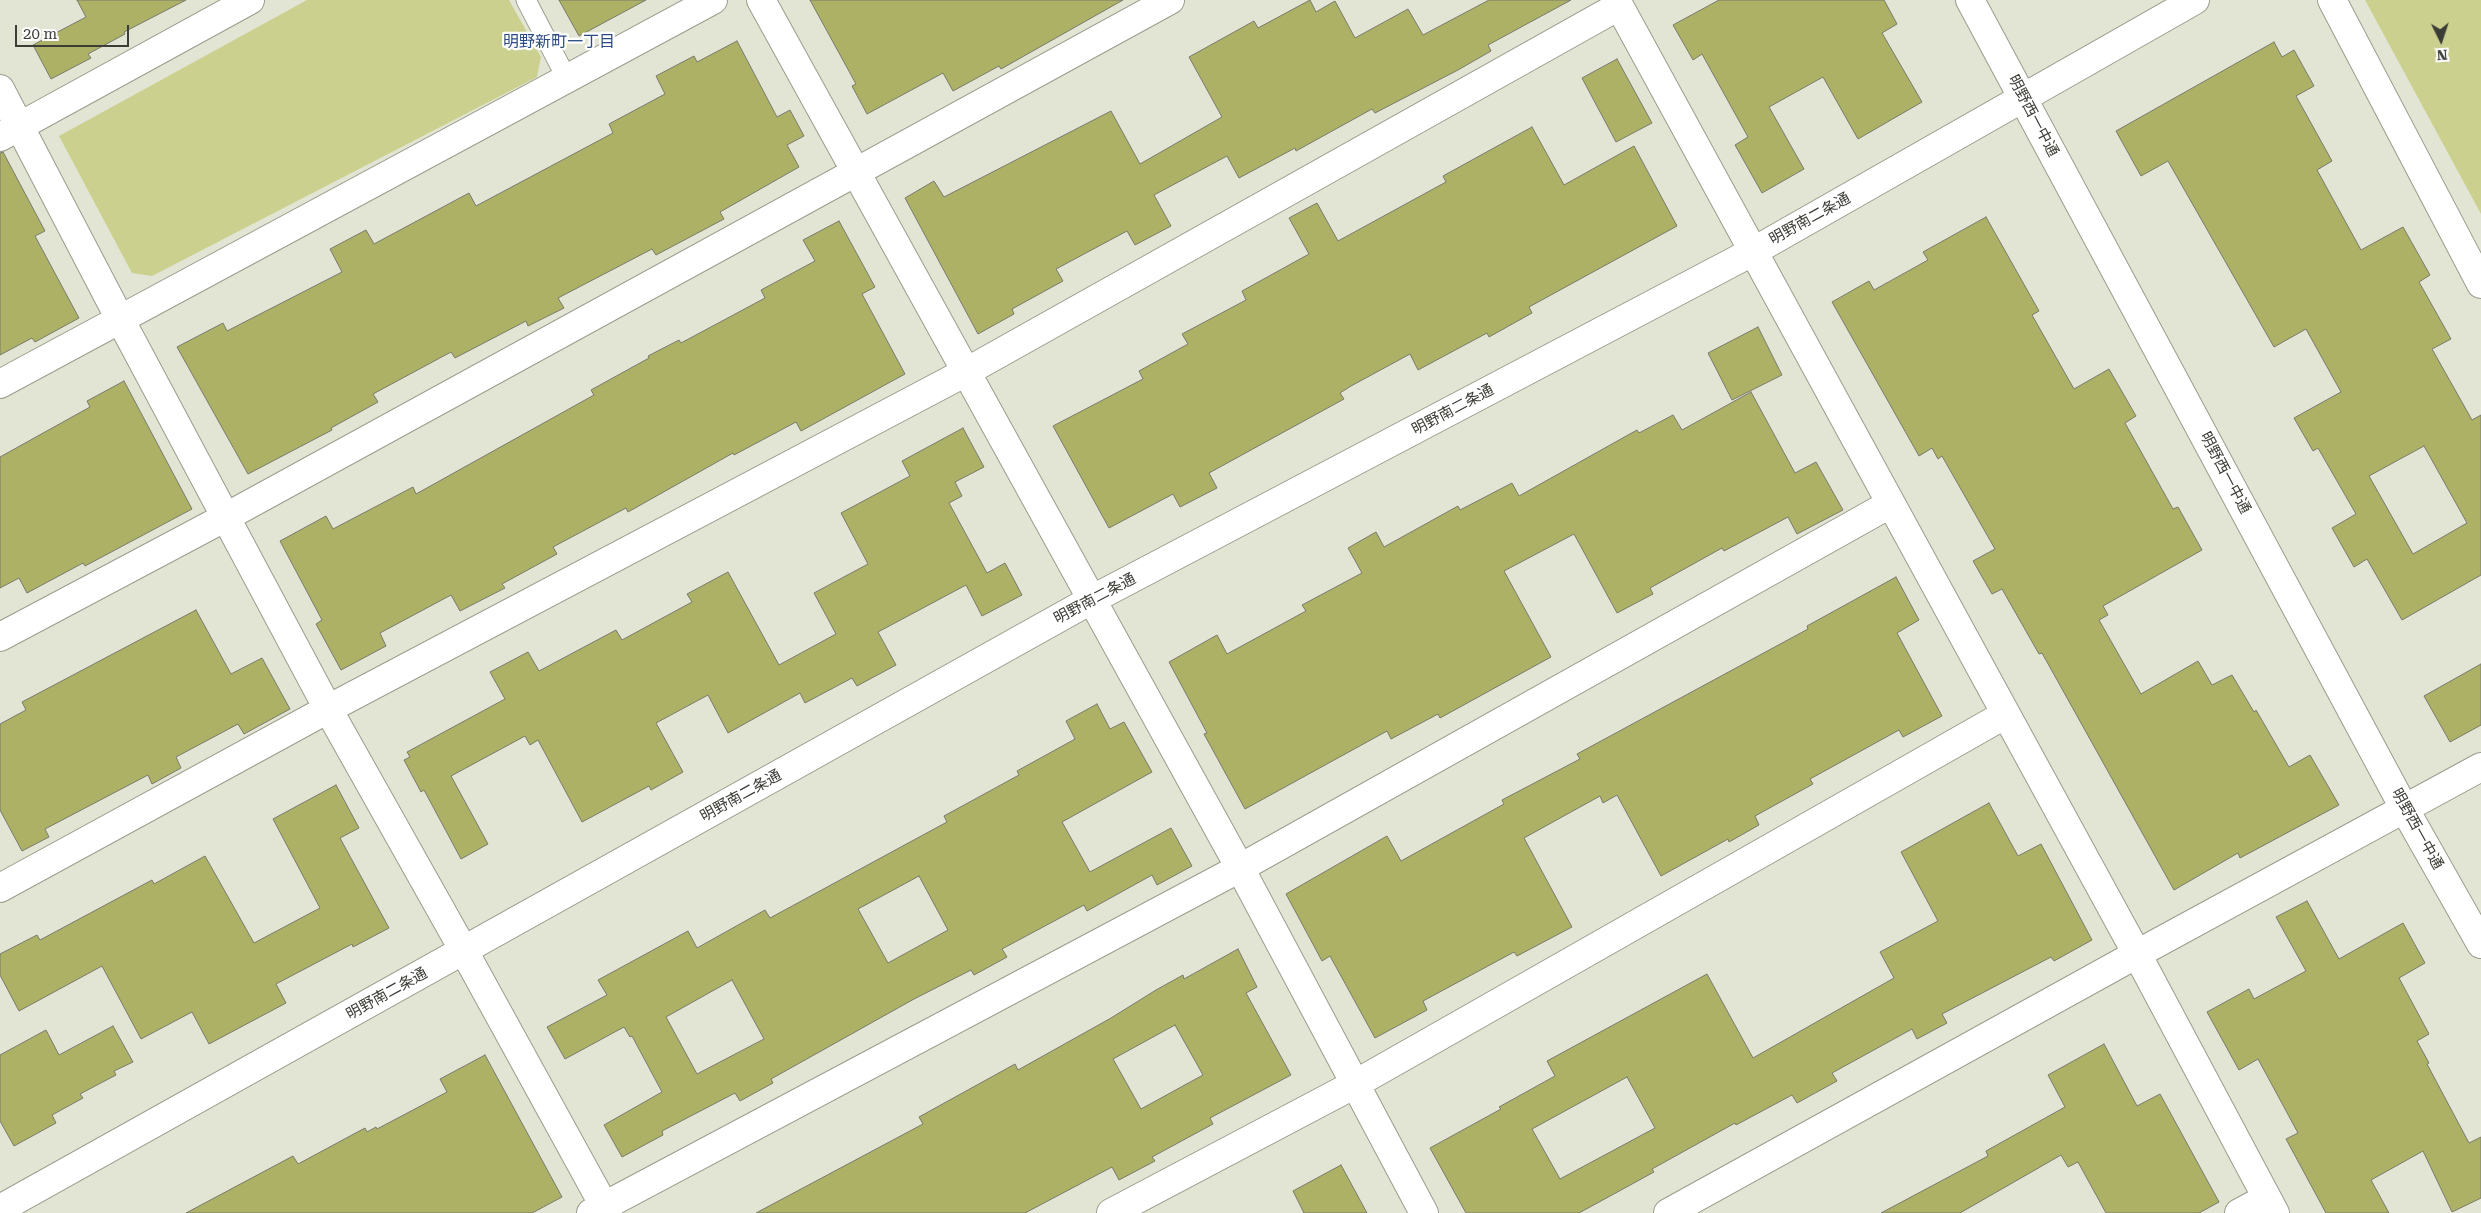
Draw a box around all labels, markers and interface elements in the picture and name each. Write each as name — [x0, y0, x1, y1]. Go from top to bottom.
scale bar — [18, 15, 131, 47]
north arrow — [2416, 15, 2466, 65]
text: 20 m — [23, 25, 57, 43]
district label: 明野新町一丁目 — [503, 32, 615, 52]
text: N — [2436, 47, 2448, 63]
street label: 明野西一中通 — [2004, 72, 2062, 160]
street label: 明野南二条通 — [1766, 189, 1854, 249]
street label: 明野南二条通 — [1409, 381, 1497, 439]
street label: 明野西一中通 — [2196, 429, 2254, 517]
street label: 明野南二条通 — [1051, 570, 1139, 628]
street label: 明野南二条通 — [697, 766, 785, 826]
street label: 明野西一中通 — [2387, 785, 2447, 873]
street label: 明野南二条通 — [343, 964, 431, 1024]

